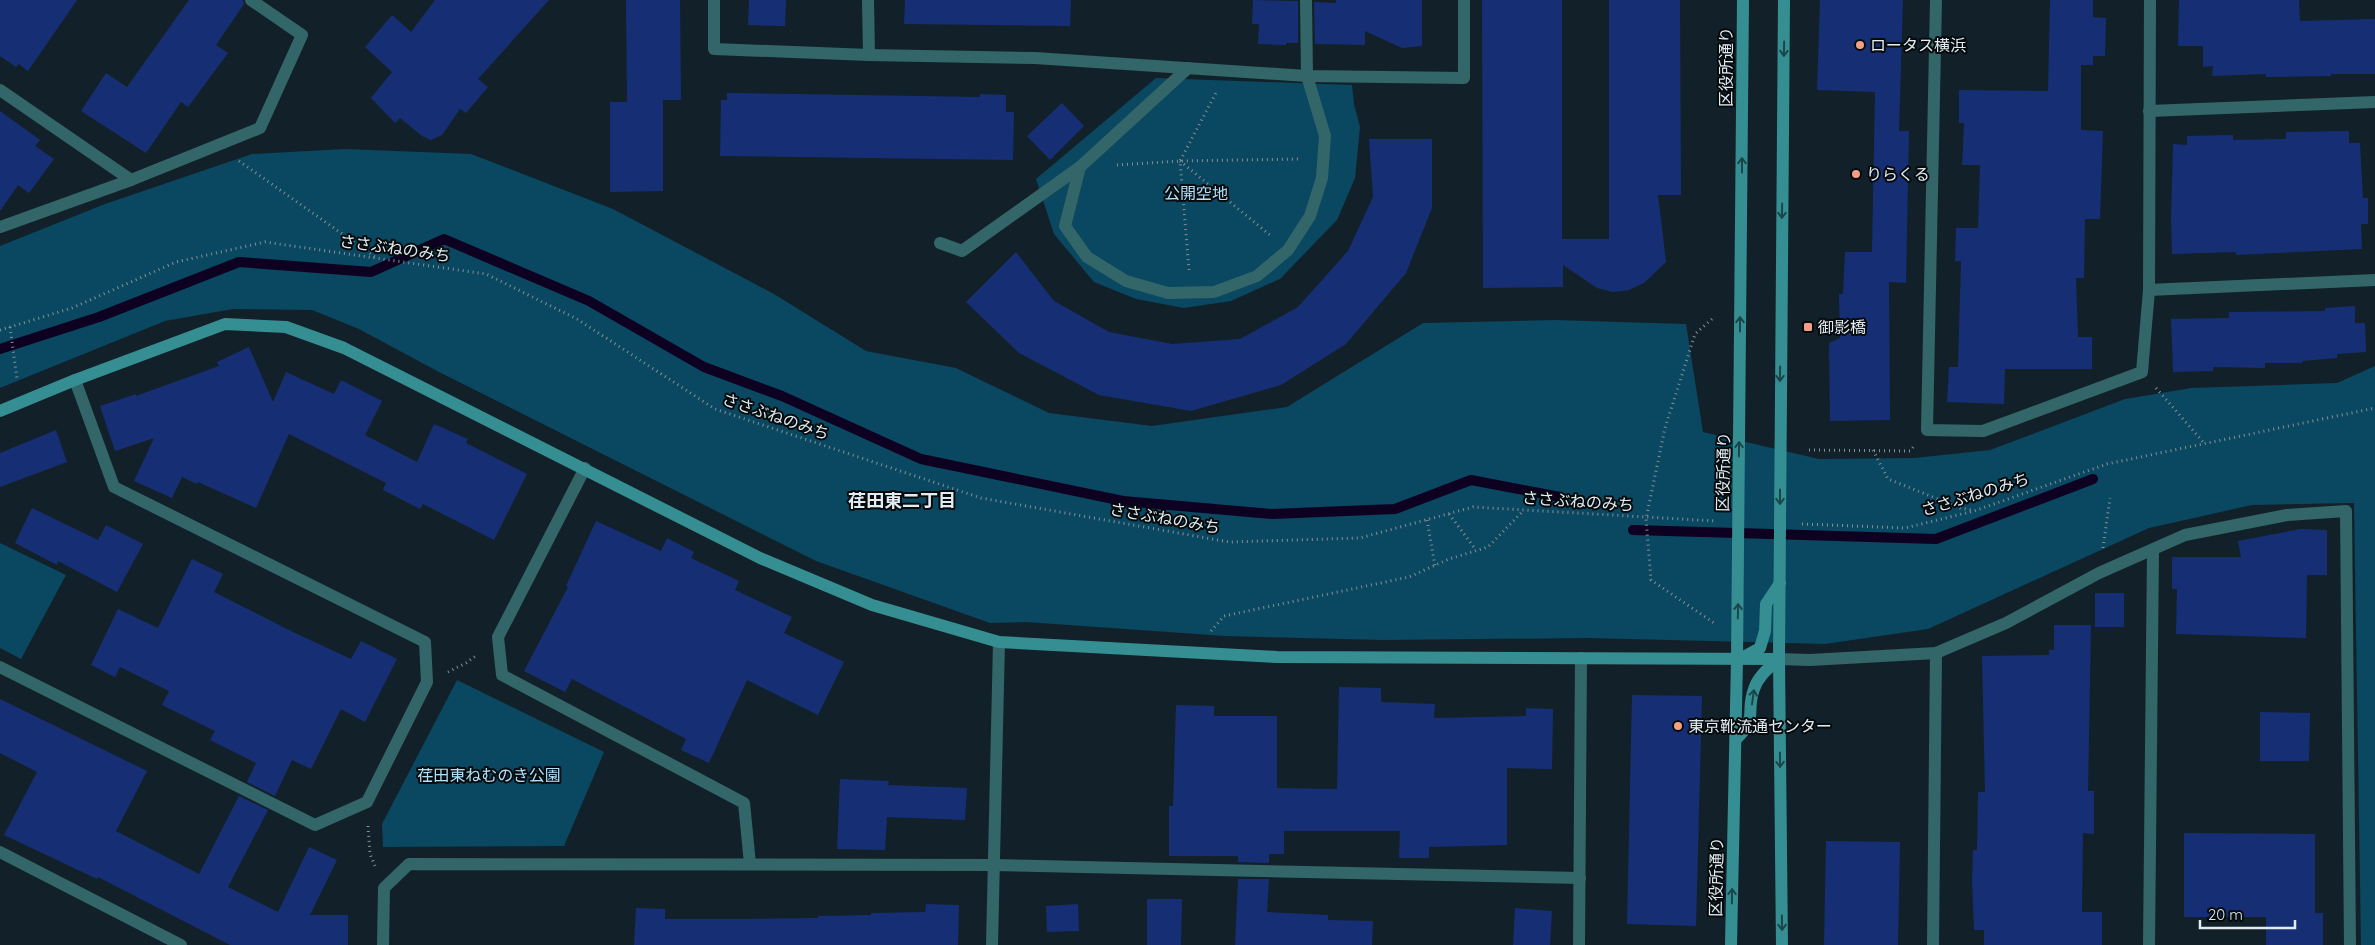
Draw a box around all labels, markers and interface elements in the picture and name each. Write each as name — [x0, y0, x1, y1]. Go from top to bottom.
street label: 区役所通り — [1716, 27, 1736, 107]
place label: ロータス横浜 — [1870, 35, 1966, 55]
marker: ロータス横浜 — [1854, 39, 1866, 51]
one-way arrow — [1779, 40, 1788, 56]
one-way arrow — [1737, 157, 1747, 174]
place label: りらくる — [1866, 164, 1930, 184]
marker: りらくる — [1850, 168, 1862, 180]
park label: 公開空地 — [1164, 183, 1228, 203]
one-way arrow — [1777, 202, 1787, 219]
street label: ささぶねのみち — [338, 230, 452, 266]
one-way arrow — [1735, 317, 1745, 333]
place label: 御影橋 — [1818, 317, 1866, 337]
marker: 御影橋 — [1802, 321, 1814, 333]
one-way arrow — [1775, 365, 1785, 381]
street label: ささぶねのみち — [720, 388, 832, 444]
street label: 区役所通り — [1712, 432, 1734, 512]
one-way arrow — [1734, 441, 1744, 457]
street label: ささぶねのみち — [1919, 468, 2031, 520]
street label: ささぶねのみち — [1521, 487, 1635, 515]
one-way arrow — [1775, 488, 1785, 504]
district label: 荏田東二丁目 — [848, 489, 956, 512]
street label: ささぶねのみち — [1108, 498, 1222, 538]
one-way arrow — [1733, 603, 1743, 620]
one-way arrow — [1748, 689, 1758, 705]
place label: 東京靴流通センター — [1688, 716, 1832, 736]
marker: 東京靴流通センター — [1672, 720, 1684, 732]
one-way arrow — [1775, 752, 1785, 768]
park label: 荏田東ねむのき公園 — [417, 765, 561, 785]
street label: 区役所通り — [1705, 837, 1727, 917]
one-way arrow — [1727, 889, 1737, 905]
scale bar — [2200, 898, 2295, 930]
text: 20 m — [2208, 905, 2243, 924]
one-way arrow — [1777, 914, 1787, 931]

